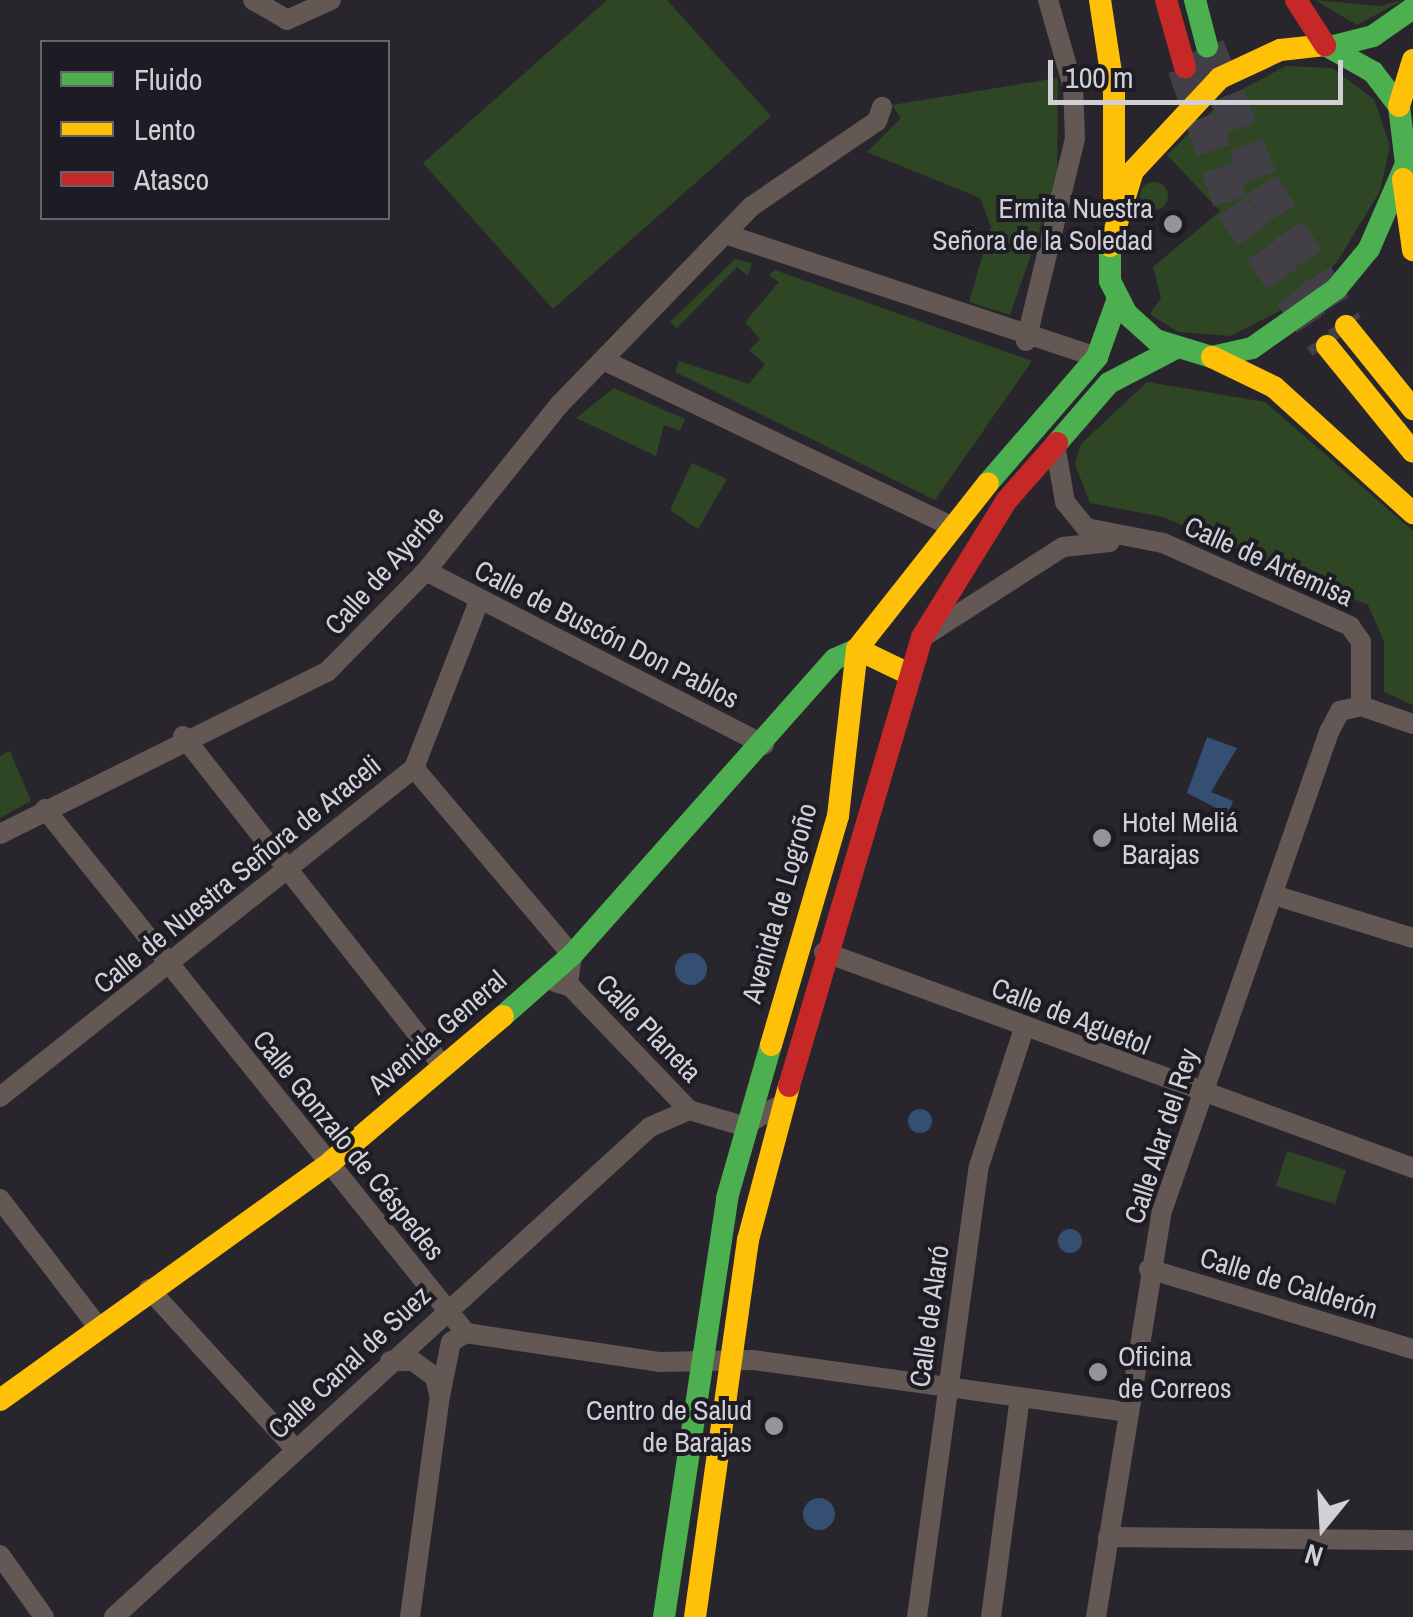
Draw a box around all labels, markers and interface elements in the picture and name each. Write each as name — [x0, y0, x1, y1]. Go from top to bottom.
legend — [40, 40, 390, 220]
scale bar — [1053, 40, 1348, 102]
text: 100 m — [1065, 57, 1133, 97]
text: Fluido — [134, 59, 202, 99]
text: Lento — [134, 109, 196, 149]
text: Atasco — [134, 159, 209, 199]
place label: Ermita Nuestra Señora de la Soledad — [932, 191, 1153, 257]
marker: Ermita Nuestra Señora de la Soledad — [1162, 213, 1184, 235]
street label: Calle de Ayerbe — [317, 498, 451, 642]
street label: Calle de Artemisa — [1179, 509, 1359, 613]
street label: Calle de Buscón Don Pablos — [469, 553, 745, 715]
street label: Calle de Nuestra Señora de Araceli — [86, 747, 388, 1001]
street label: Avenida de Logroño — [734, 799, 824, 1007]
place label: Hotel Meliá Barajas — [1122, 805, 1238, 871]
marker: Hotel Meliá Barajas — [1091, 827, 1113, 849]
street label: Avenida General — [361, 963, 513, 1101]
street label: Calle Planeta — [589, 967, 709, 1089]
street label: Calle de Aguetol — [986, 970, 1156, 1062]
street label: Calle Gonzalo de Céspedes — [246, 1023, 452, 1267]
street label: Calle Alar del Rey — [1117, 1043, 1205, 1229]
street label: Calle de Calderón — [1196, 1240, 1382, 1326]
street label: Calle de Alaró — [902, 1242, 956, 1390]
street label: Calle Canal de Suez — [261, 1278, 437, 1446]
place label: Oficina de Correos — [1118, 1339, 1232, 1405]
marker: Oficina de Correos — [1087, 1361, 1109, 1383]
place label: Centro de Salud de Barajas — [586, 1393, 752, 1459]
marker: Centro de Salud de Barajas — [761, 1413, 787, 1439]
north arrow — [1273, 1477, 1373, 1577]
text: N — [1300, 1535, 1327, 1576]

